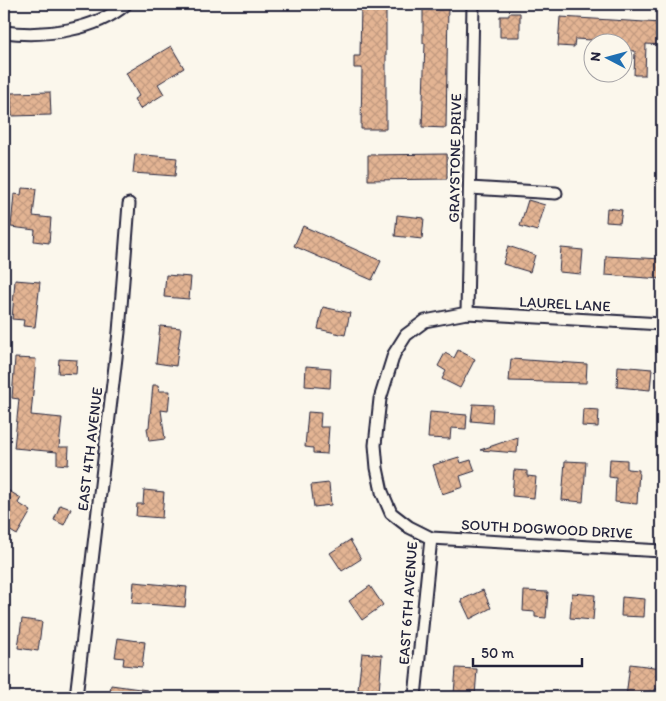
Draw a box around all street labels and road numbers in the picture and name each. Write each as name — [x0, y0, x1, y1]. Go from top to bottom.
street label: GRAYSTONE DRIVE — [445, 93, 465, 223]
street label: LAUREL LANE — [519, 293, 611, 315]
street label: EAST 4TH AVENUE — [73, 386, 107, 512]
street label: SOUTH DOGWOOD DRIVE — [461, 516, 633, 542]
street label: EAST 6TH AVENUE — [395, 541, 421, 665]

